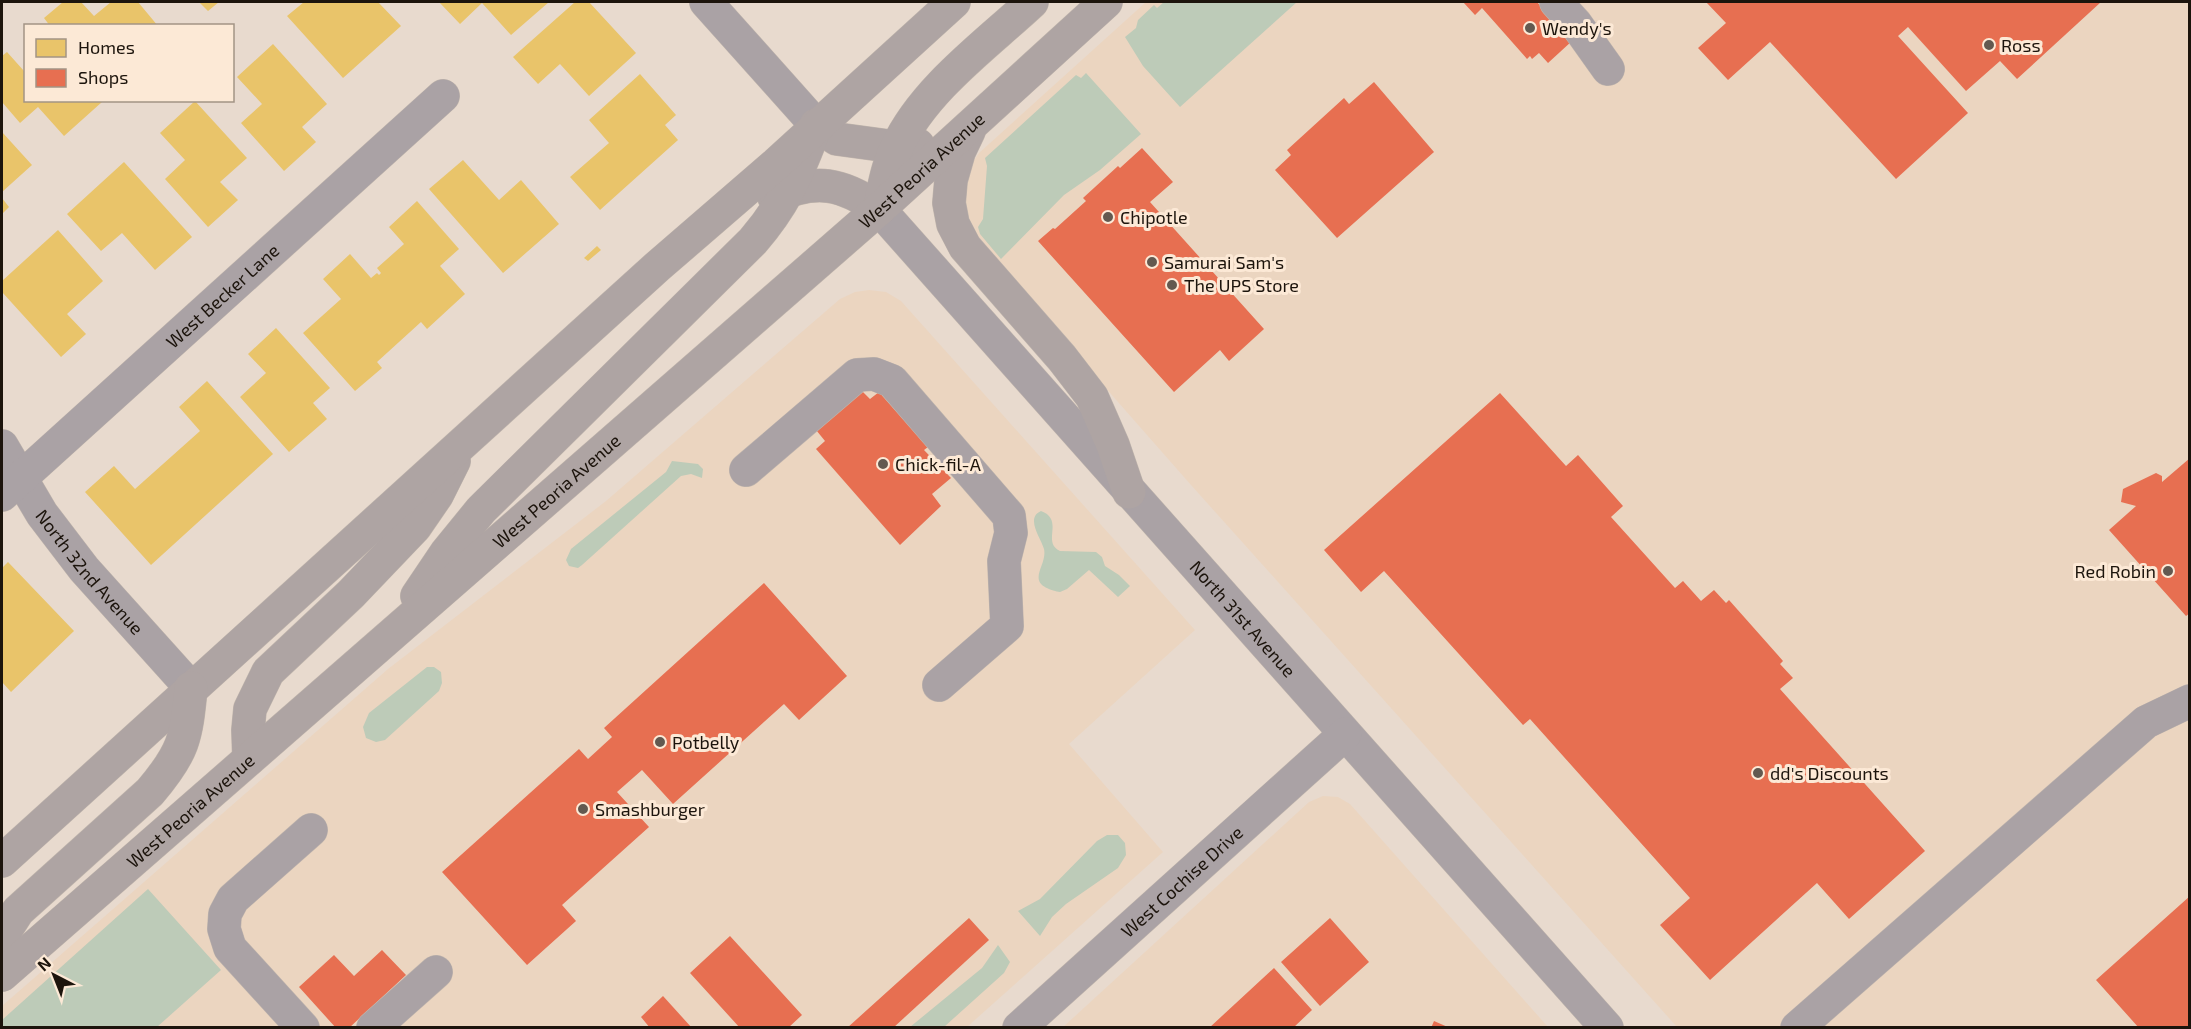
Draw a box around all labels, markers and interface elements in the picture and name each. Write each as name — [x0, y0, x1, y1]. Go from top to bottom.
place label: Wendy's — [1542, 17, 1612, 39]
marker: Wendy's — [1523, 21, 1537, 35]
legend — [24, 24, 234, 102]
place label: Ross — [2001, 34, 2041, 56]
text: Homes — [78, 36, 135, 58]
marker: Ross — [1982, 38, 1996, 52]
text: Shops — [78, 66, 128, 88]
street label: West Peoria Avenue — [854, 107, 989, 233]
place label: Chipotle — [1120, 206, 1188, 228]
marker: Chipotle — [1101, 210, 1115, 224]
street label: West Becker Lane — [161, 239, 283, 352]
place label: Samurai Sam's — [1164, 251, 1284, 273]
marker: Samurai Sam's — [1145, 255, 1159, 269]
place label: The UPS Store — [1184, 274, 1299, 296]
marker: The UPS Store — [1165, 278, 1179, 292]
street label: West Peoria Avenue — [488, 429, 625, 553]
place label: Chick-fil-A — [895, 453, 982, 475]
marker: Chick-fil-A — [876, 457, 890, 471]
street label: North 32nd Avenue — [31, 505, 148, 639]
street label: North 31st Avenue — [1185, 556, 1301, 681]
place label: Red Robin — [2075, 560, 2156, 582]
marker: Red Robin — [2161, 564, 2175, 578]
place label: Potbelly — [672, 731, 740, 753]
marker: Potbelly — [653, 735, 667, 749]
street label: West Peoria Avenue — [122, 749, 259, 872]
place label: dd's Discounts — [1770, 762, 1889, 784]
marker: dd's Discounts — [1751, 766, 1765, 780]
place label: Smashburger — [595, 798, 705, 820]
marker: Smashburger — [576, 802, 590, 816]
street label: West Cochise Drive — [1116, 821, 1247, 942]
north arrow — [24, 945, 84, 1005]
text: N — [33, 953, 54, 974]

